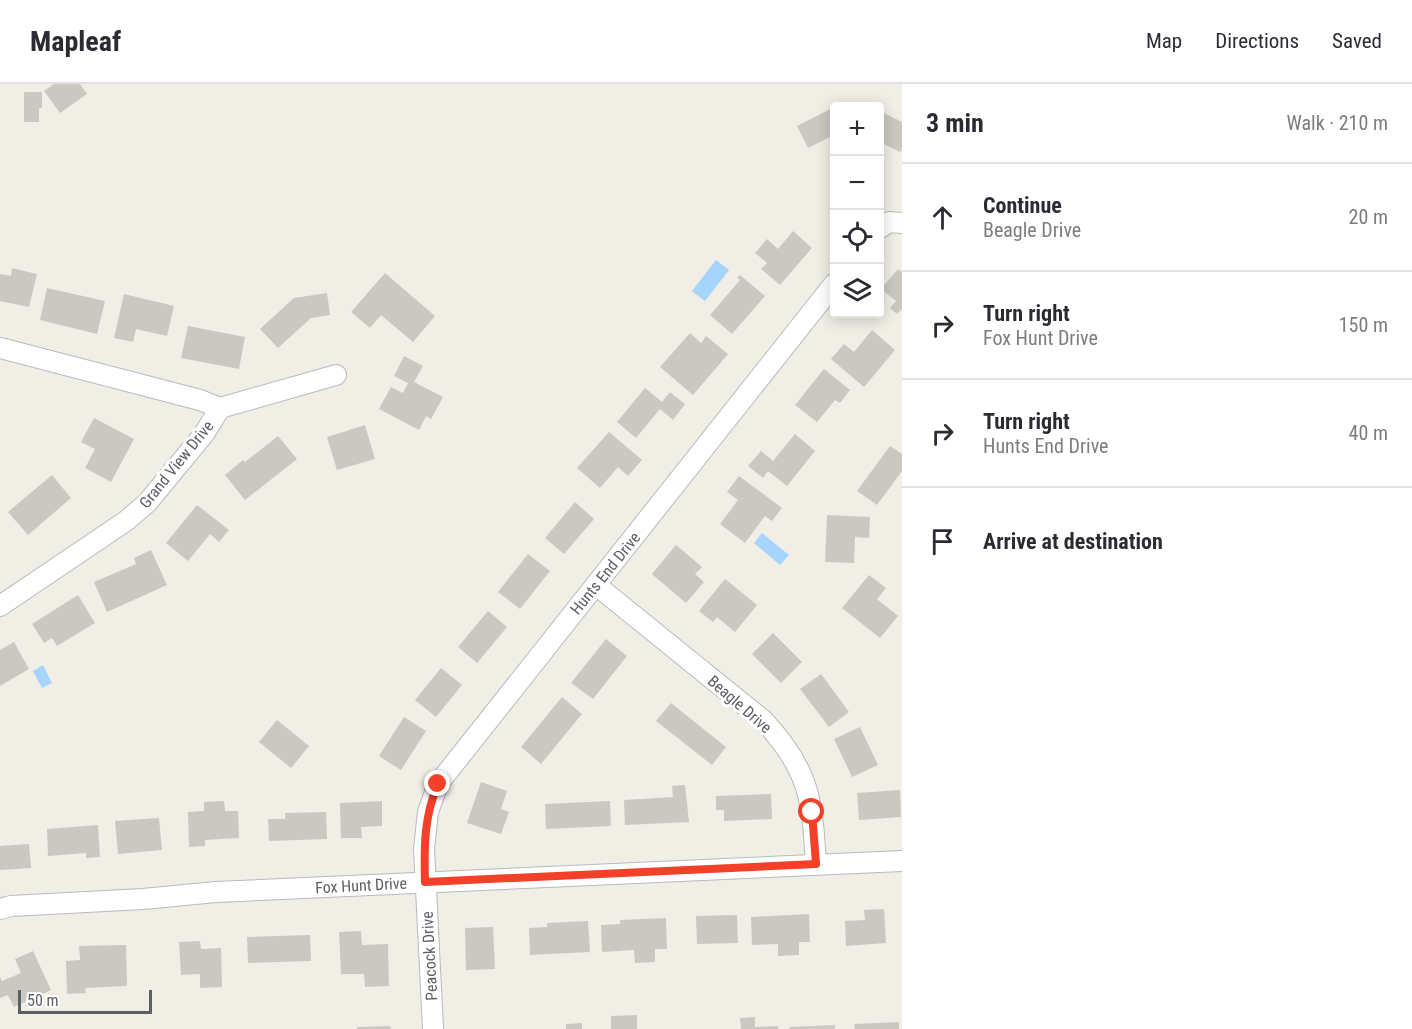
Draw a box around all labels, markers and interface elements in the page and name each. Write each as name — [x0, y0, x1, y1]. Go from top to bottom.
text: Mapleaf — [30, 25, 121, 58]
text: Map — [1146, 29, 1182, 53]
text: Directions — [1215, 29, 1299, 53]
text: Saved — [1332, 29, 1382, 53]
map controls — [830, 102, 884, 318]
button: + — [830, 102, 884, 156]
text: 3 min — [926, 108, 984, 138]
text: Walk · 210 m — [1287, 111, 1388, 135]
button: − — [830, 156, 884, 210]
text: Continue — [983, 193, 1062, 218]
icon: ahead — [926, 201, 959, 234]
text: 20 m — [1349, 205, 1388, 229]
button: locate — [830, 210, 884, 264]
text: Beagle Drive — [983, 218, 1081, 242]
button: layers — [830, 264, 884, 318]
text: Turn right — [983, 301, 1070, 326]
icon: right — [926, 309, 959, 342]
text: 150 m — [1339, 313, 1388, 337]
text: Fox Hunt Drive — [983, 326, 1098, 350]
text: Turn right — [983, 409, 1070, 434]
street label: Grand View Drive — [135, 417, 217, 512]
icon: right — [926, 417, 959, 450]
text: 40 m — [1349, 421, 1388, 445]
text: Hunts End Drive — [983, 434, 1108, 458]
icon: arrive — [926, 525, 959, 558]
street label: Hunts End Drive — [566, 528, 644, 618]
text: Arrive at destination — [983, 529, 1163, 554]
street label: Beagle Drive — [704, 671, 776, 737]
route end — [424, 770, 450, 796]
route start — [798, 798, 824, 824]
street label: Fox Hunt Drive — [315, 874, 407, 897]
street label: Peacock Drive — [418, 911, 441, 1001]
scale bar — [18, 987, 152, 1014]
text: 50 m — [27, 991, 59, 1010]

